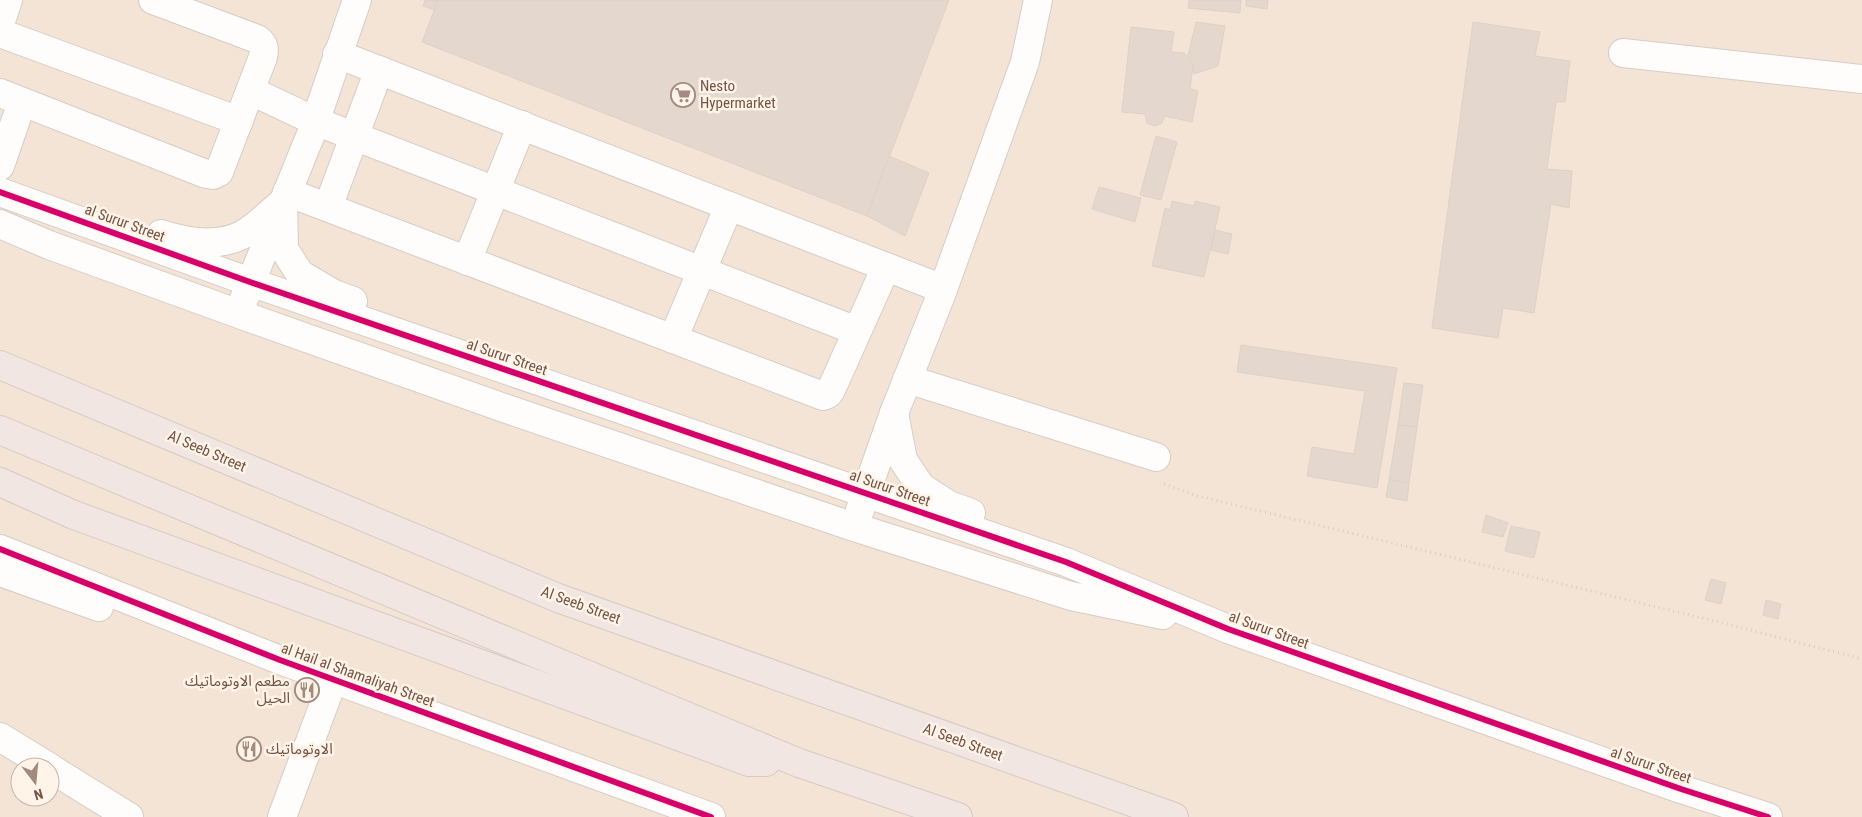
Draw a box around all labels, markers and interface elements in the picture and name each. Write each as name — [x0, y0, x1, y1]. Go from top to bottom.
place label: Nesto Hypermarket — [700, 77, 776, 112]
supermarket icon: Nesto Hypermarket — [670, 82, 696, 108]
street label: al Surur Street — [82, 200, 168, 246]
street label: al Surur Street — [464, 335, 550, 379]
street label: Al Seeb Street — [165, 426, 249, 476]
street label: al Surur Street — [847, 466, 933, 510]
street label: Al Seeb Street — [539, 582, 623, 628]
street label: al Surur Street — [1226, 607, 1312, 653]
street label: al Hail al Shamaliyah Street — [279, 639, 437, 711]
place label: مطعم الاوتوماتيك الحيل — [185, 672, 290, 707]
restaurant icon: مطعم الاوتوماتيك الحيل — [294, 677, 320, 703]
street label: Al Seeb Street — [921, 719, 1005, 765]
restaurant icon: الاوتوماتيك — [236, 736, 262, 762]
place label: الاوتوماتيك — [266, 740, 333, 758]
street label: al Surur Street — [1608, 743, 1694, 787]
north arrow — [10, 757, 60, 807]
text: N — [32, 786, 45, 803]

